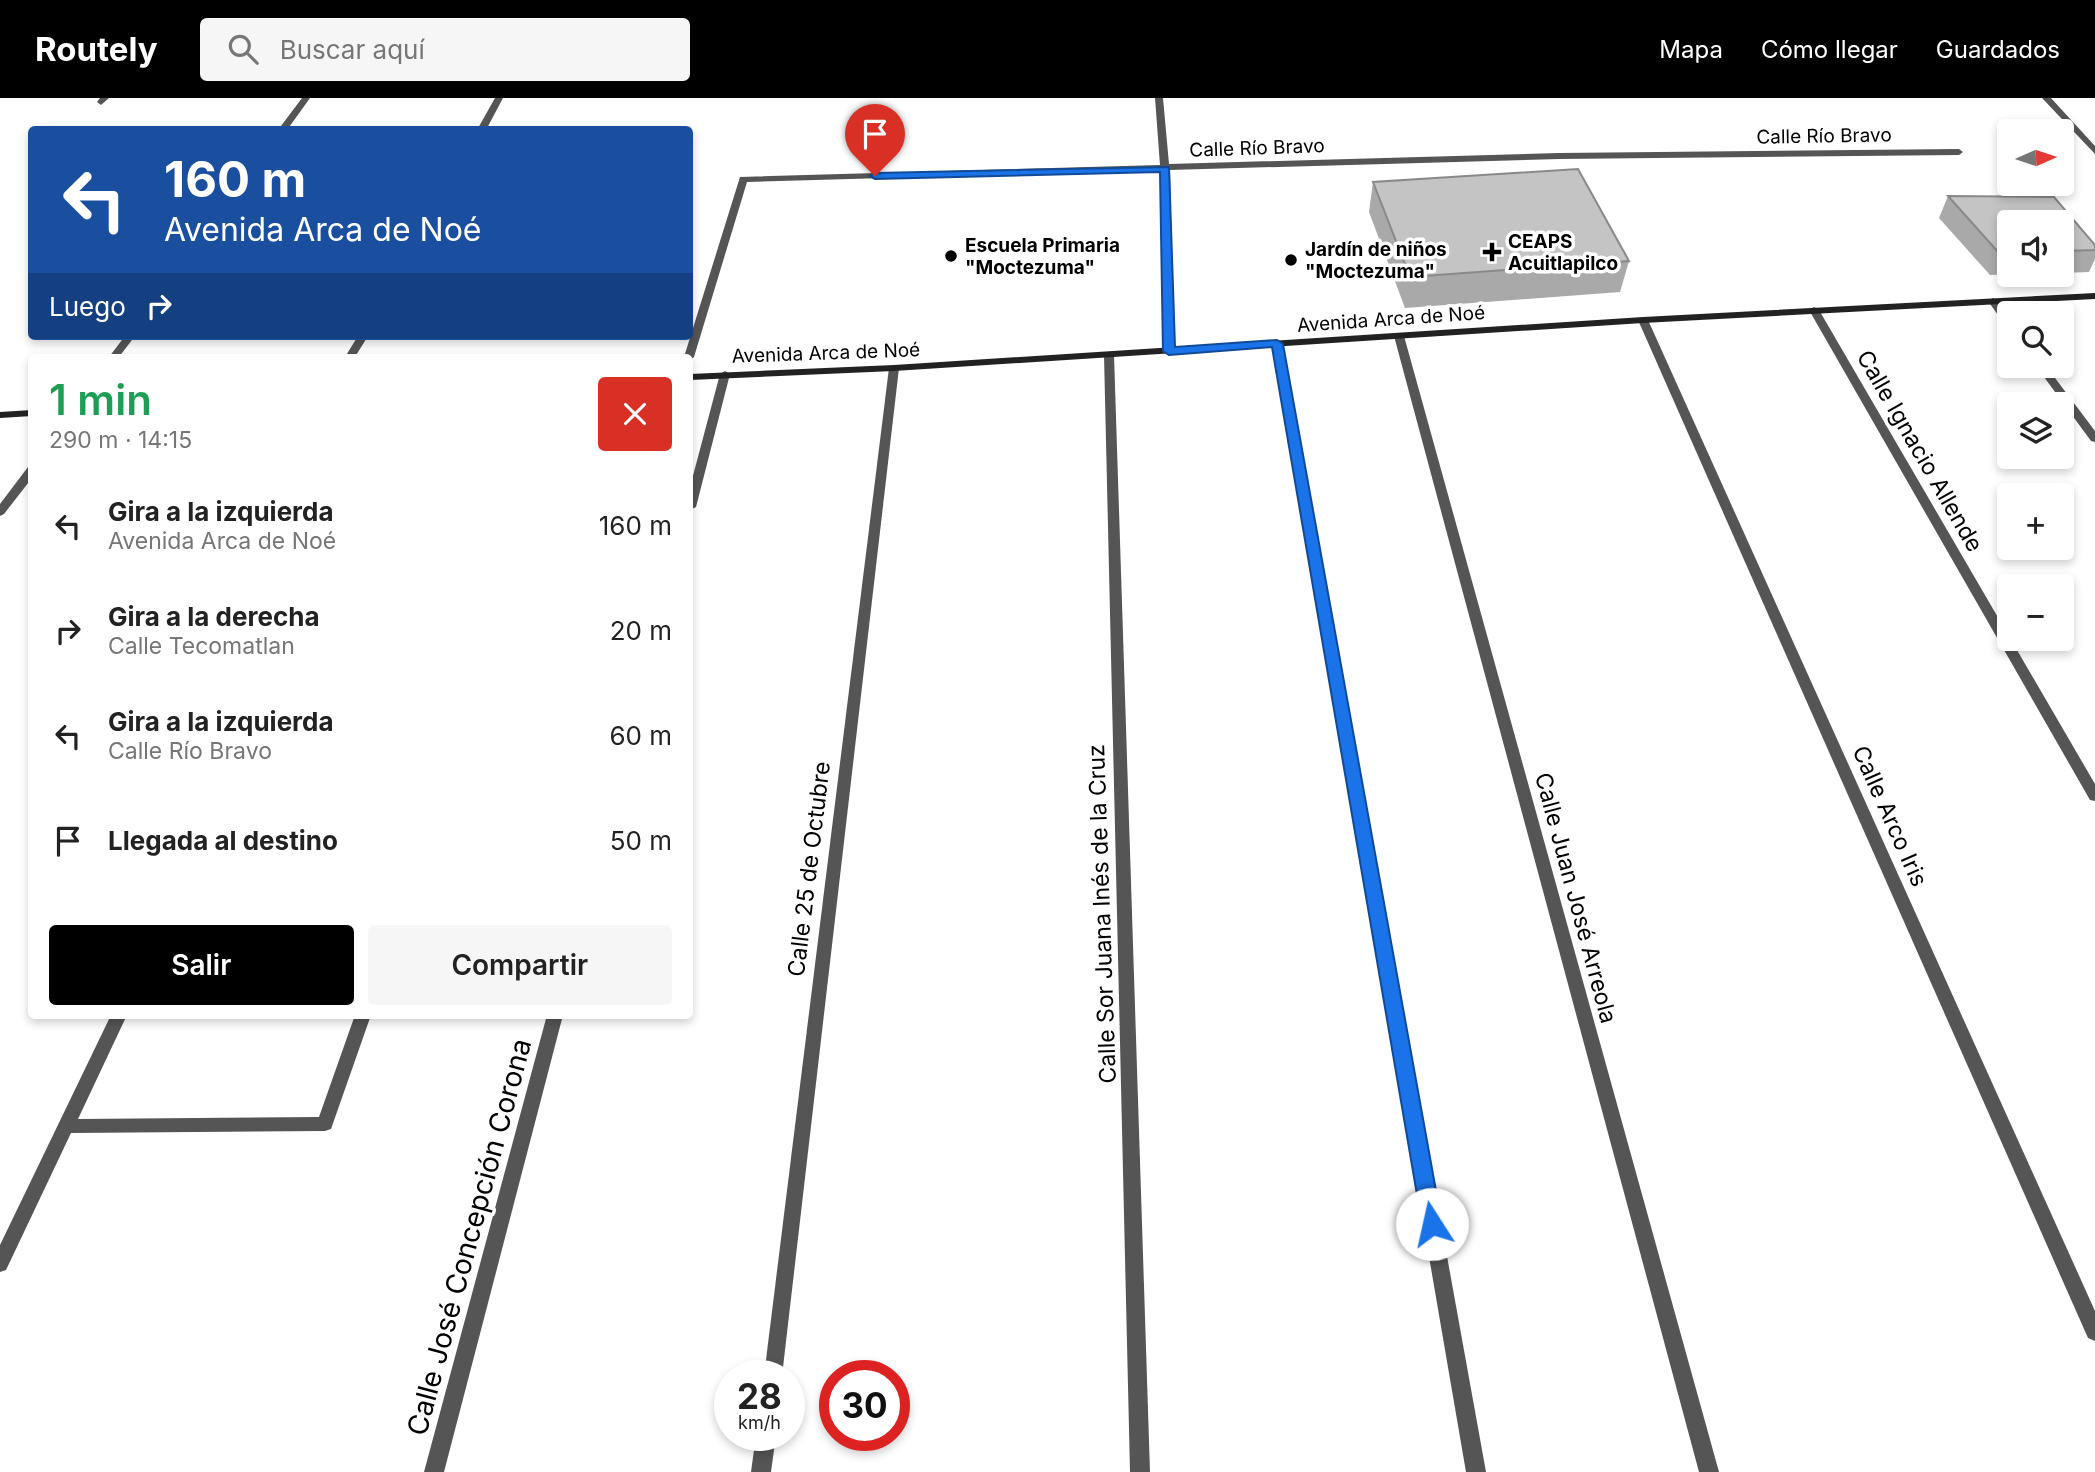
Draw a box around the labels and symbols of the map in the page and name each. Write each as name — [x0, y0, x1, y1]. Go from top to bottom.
pin — [845, 104, 905, 176]
north arrow — [1997, 119, 2074, 196]
street label: Calle Río Bravo — [1756, 123, 1892, 149]
street label: Calle Río Bravo — [1189, 134, 1325, 162]
place label: CEAPS Acuitlapilco — [1508, 230, 1618, 275]
place label: Escuela Primaria "Moctezuma" — [965, 234, 1120, 279]
place label: Jardín de niños "Moctezuma" — [1305, 238, 1447, 283]
marker: CEAPS Acuitlapilco — [1482, 242, 1502, 262]
marker: Escuela Primaria "Moctezuma" — [943, 248, 959, 264]
marker: Jardín de niños "Moctezuma" — [1283, 252, 1299, 268]
street label: Avenida Arca de Noé — [1296, 301, 1486, 337]
street label: Avenida Arca de Noé — [731, 338, 921, 368]
street label: Calle Ignacio Allende — [1851, 345, 1989, 557]
street label: Calle Arco Iris — [1846, 741, 1934, 891]
street label: Calle Sor Juana Inés de la Cruz — [1082, 744, 1122, 1084]
street label: Calle 25 de Octubre — [782, 760, 836, 978]
street label: Calle Juan José Arreola — [1529, 770, 1623, 1026]
street label: Calle José Concepción Corona — [400, 1035, 538, 1439]
position arrow — [1395, 1187, 1469, 1261]
speed limit sign: 30 — [819, 1360, 910, 1451]

